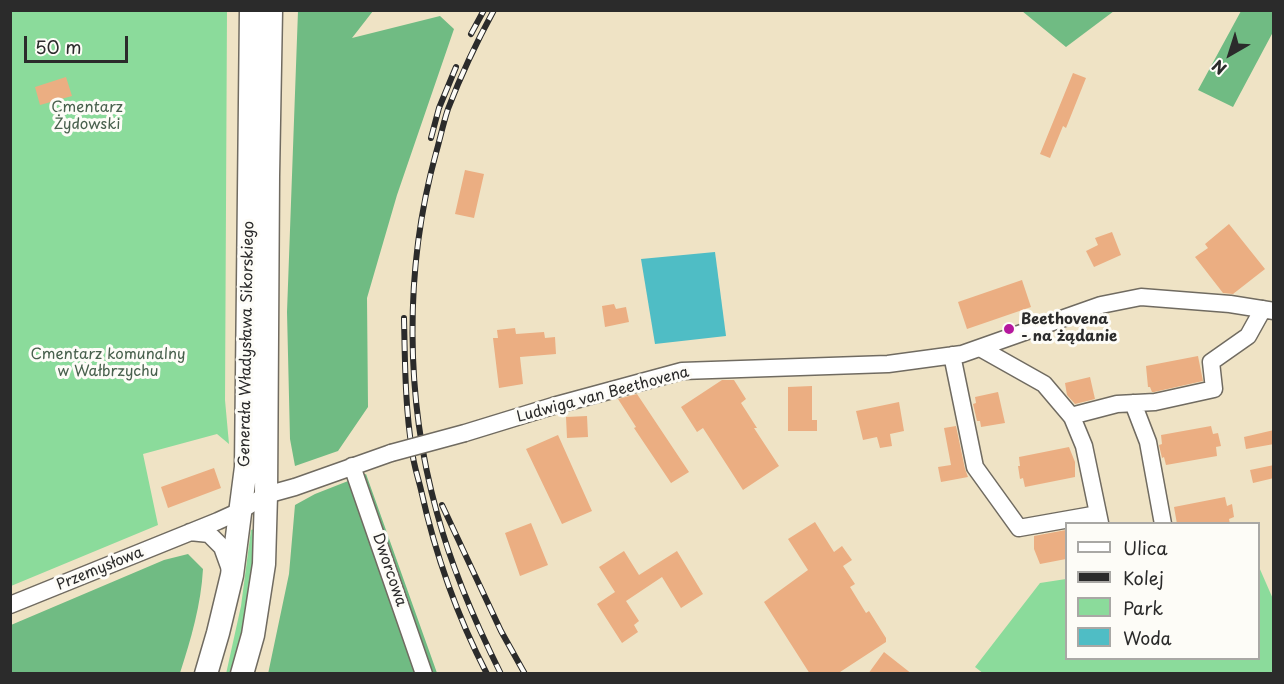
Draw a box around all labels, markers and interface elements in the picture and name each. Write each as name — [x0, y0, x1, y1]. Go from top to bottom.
scale bar — [27, 24, 130, 62]
north arrow — [1200, 24, 1260, 84]
text: 50 m — [35, 33, 82, 60]
text: N — [1206, 55, 1231, 81]
park label: Cmentarz Żydowski — [51, 99, 123, 134]
street label: Generała Władysława Sikorskiego — [236, 221, 258, 467]
place label: Beethovena - na żądanie — [1021, 311, 1117, 346]
marker: Beethovena - na żądanie — [1002, 322, 1016, 336]
park label: Cmentarz komunalny w Wałbrzychu — [30, 346, 186, 381]
street label: Ludwiga van Beethovena — [515, 363, 691, 427]
legend — [1065, 522, 1260, 660]
street label: Dworcowa — [368, 531, 410, 609]
text: Ulica — [1123, 534, 1168, 561]
street label: Przemysłowa — [54, 543, 146, 595]
text: Kolej — [1123, 564, 1164, 591]
text: Park — [1123, 594, 1163, 621]
text: Woda — [1123, 624, 1172, 651]

